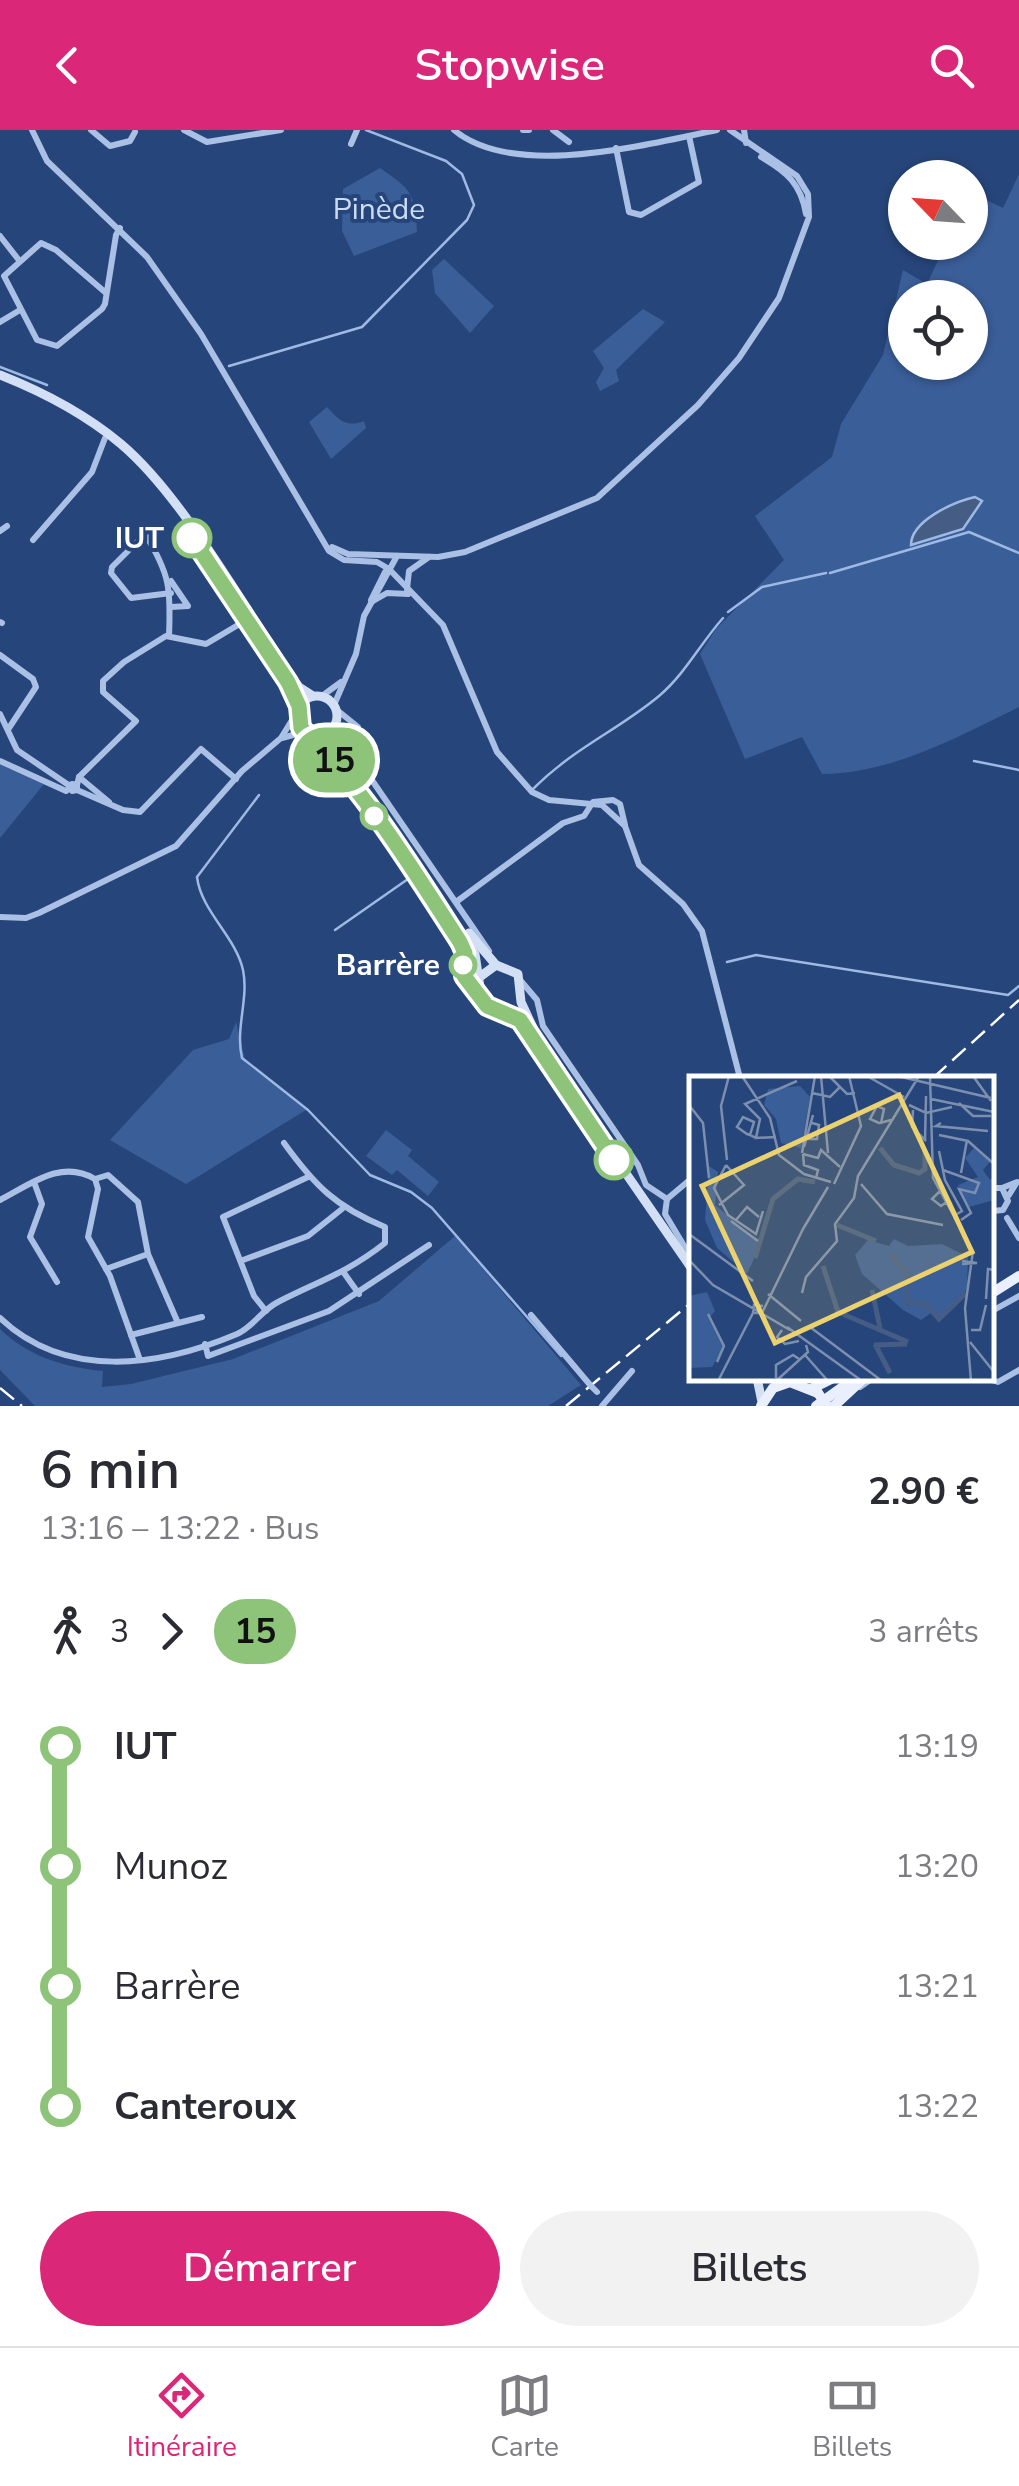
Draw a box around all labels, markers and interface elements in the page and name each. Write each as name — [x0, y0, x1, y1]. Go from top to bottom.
text: Stopwise — [414, 35, 605, 96]
icon: back — [40, 38, 95, 93]
icon: search — [924, 38, 979, 93]
north arrow — [888, 160, 988, 260]
map controls — [888, 160, 988, 380]
park label: Pinède — [333, 189, 425, 230]
button: locate — [888, 280, 988, 380]
place label: IUT — [115, 518, 164, 559]
marker: IUT — [173, 519, 211, 557]
line badge: 15 — [289, 728, 379, 792]
text: 15 — [313, 737, 355, 784]
unlabelled marker — [361, 803, 387, 829]
place label: Barrère — [336, 945, 440, 986]
marker: Barrère — [450, 952, 476, 978]
inset map — [689, 1076, 994, 1381]
unlabelled marker — [595, 1141, 633, 1179]
text: 6 min — [40, 1432, 180, 1507]
text: 2.90 € — [868, 1466, 979, 1517]
text: 13:16 – 13:22 · Bus — [40, 1507, 319, 1550]
icon: walk — [40, 1604, 95, 1659]
icon: forward — [144, 1604, 199, 1659]
text: 15 — [234, 1608, 276, 1655]
text: 3 — [110, 1610, 129, 1653]
text: 3 arrêts — [868, 1610, 979, 1653]
text: IUT — [114, 1721, 176, 1772]
text: 13:19 — [895, 1725, 979, 1768]
text: Munoz — [114, 1841, 228, 1892]
text: 13:20 — [895, 1845, 979, 1888]
text: Barrère — [114, 1961, 241, 2012]
text: 13:21 — [895, 1965, 979, 2008]
text: Canteroux — [114, 2081, 296, 2132]
text: 13:22 — [895, 2085, 979, 2128]
button: Démarrer — [40, 2211, 500, 2326]
button: Billets — [520, 2211, 979, 2326]
tab: Itinéraire — [127, 2368, 237, 2466]
tab: Carte — [490, 2368, 559, 2466]
tab: Billets — [812, 2368, 892, 2466]

